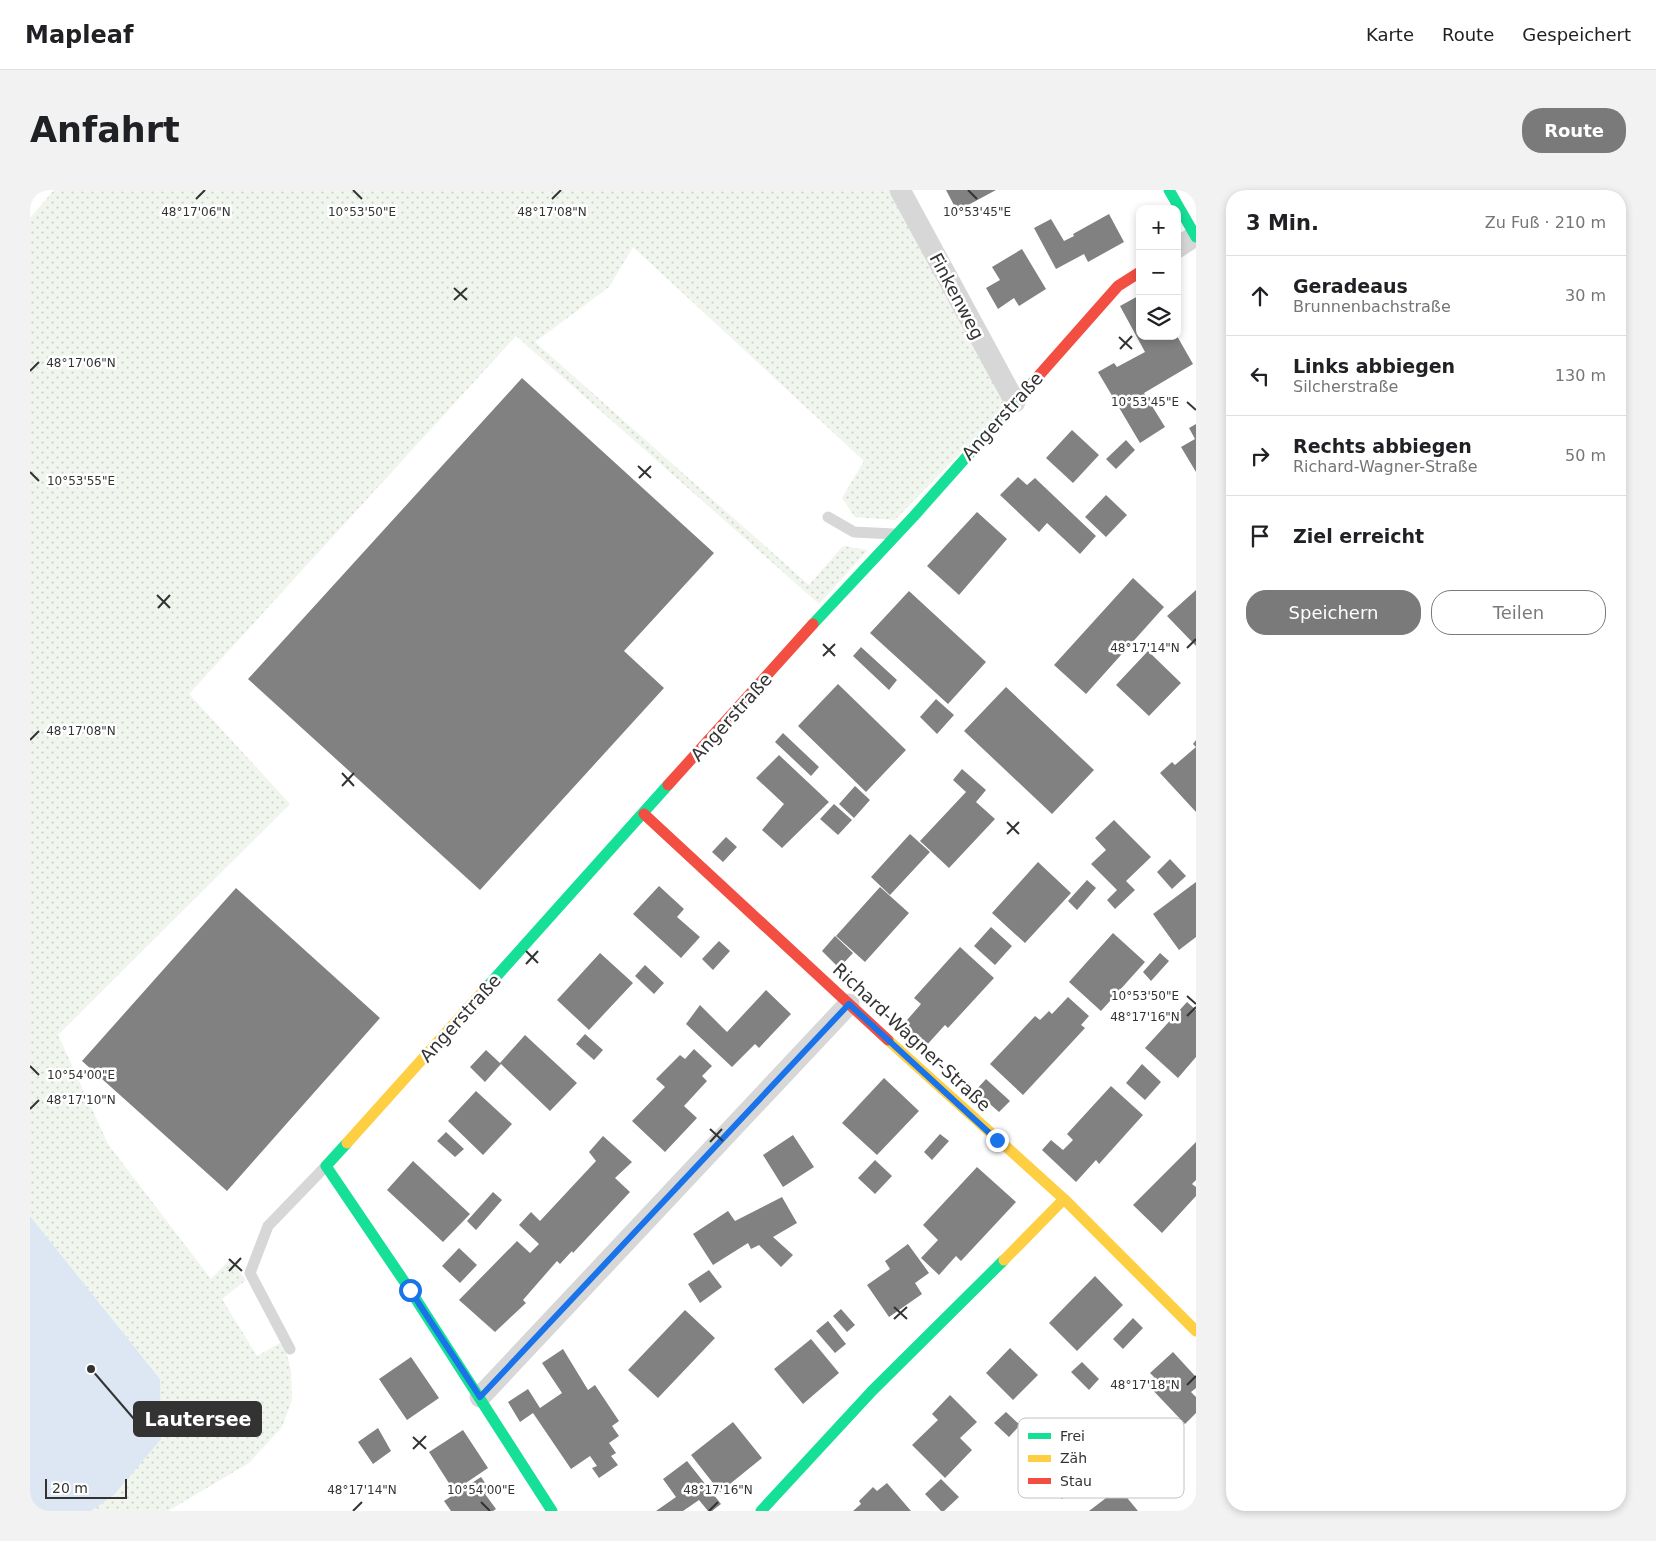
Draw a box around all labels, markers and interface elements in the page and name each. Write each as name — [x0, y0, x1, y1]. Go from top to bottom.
text: Mapleaf — [25, 21, 133, 49]
text: Karte — [1366, 24, 1414, 45]
text: Route — [1442, 24, 1494, 45]
text: Gespeichert — [1522, 24, 1631, 45]
button: Route — [1522, 108, 1626, 153]
text: Anfahrt — [30, 110, 180, 150]
text: 48°17'06"N — [161, 205, 231, 219]
text: 10°53'50"E — [328, 205, 396, 219]
text: 48°17'08"N — [517, 205, 587, 219]
text: 10°53'45"E — [943, 205, 1011, 219]
map controls — [1136, 205, 1181, 340]
button: + — [1136, 205, 1181, 250]
text: 3 Min. — [1246, 211, 1319, 235]
text: Zu Fuß · 210 m — [1485, 213, 1606, 232]
street label: Finkenweg — [925, 249, 989, 343]
button: − — [1136, 250, 1181, 295]
text: Geradeaus — [1293, 275, 1408, 297]
icon: ahead — [1246, 282, 1274, 310]
text: 30 m — [1565, 286, 1606, 305]
button: layers — [1136, 295, 1181, 340]
text: Brunnenbachstraße — [1293, 297, 1451, 316]
text: Links abbiegen — [1293, 355, 1455, 377]
text: 48°17'06"N — [46, 356, 116, 370]
icon: left — [1246, 362, 1274, 390]
text: 130 m — [1555, 366, 1606, 385]
street label: Angerstraße — [957, 368, 1047, 464]
text: Silcherstraße — [1293, 377, 1398, 396]
text: 10°53'45"E — [1111, 395, 1179, 409]
text: Rechts abbiegen — [1293, 435, 1472, 457]
icon: right — [1246, 442, 1274, 470]
text: 50 m — [1565, 446, 1606, 465]
text: Richard-Wagner-Straße — [1293, 457, 1478, 476]
text: 10°53'55"E — [47, 474, 115, 488]
icon: arrive — [1246, 522, 1274, 550]
text: Ziel erreicht — [1293, 525, 1424, 547]
button: Speichern — [1246, 590, 1421, 635]
button: Teilen — [1431, 590, 1606, 635]
text: 48°17'14"N — [1110, 641, 1180, 655]
street label: Angerstraße — [686, 669, 776, 765]
text: 48°17'08"N — [46, 724, 116, 738]
street label: Richard-Wagner-Straße — [829, 958, 995, 1116]
street label: Angerstraße — [415, 970, 505, 1066]
text: 10°53'50"E — [1111, 989, 1179, 1003]
text: 48°17'16"N — [1110, 1010, 1180, 1024]
text: 10°54'00"E — [47, 1068, 115, 1082]
text: 48°17'10"N — [46, 1093, 116, 1107]
route end — [986, 1129, 1009, 1152]
route start — [399, 1279, 422, 1302]
text: 48°17'18"N — [1110, 1378, 1180, 1392]
callout: Lautersee — [134, 1402, 261, 1436]
text: Lautersee — [145, 1408, 251, 1430]
legend — [1018, 1418, 1184, 1498]
text: Frei — [1060, 1428, 1085, 1444]
text: Zäh — [1060, 1450, 1087, 1466]
text: Stau — [1060, 1473, 1092, 1489]
scale bar — [45, 1476, 128, 1499]
text: 20 m — [52, 1480, 88, 1496]
text: 48°17'14"N — [327, 1483, 397, 1497]
text: 10°54'00"E — [447, 1483, 515, 1497]
text: 48°17'16"N — [683, 1483, 753, 1497]

